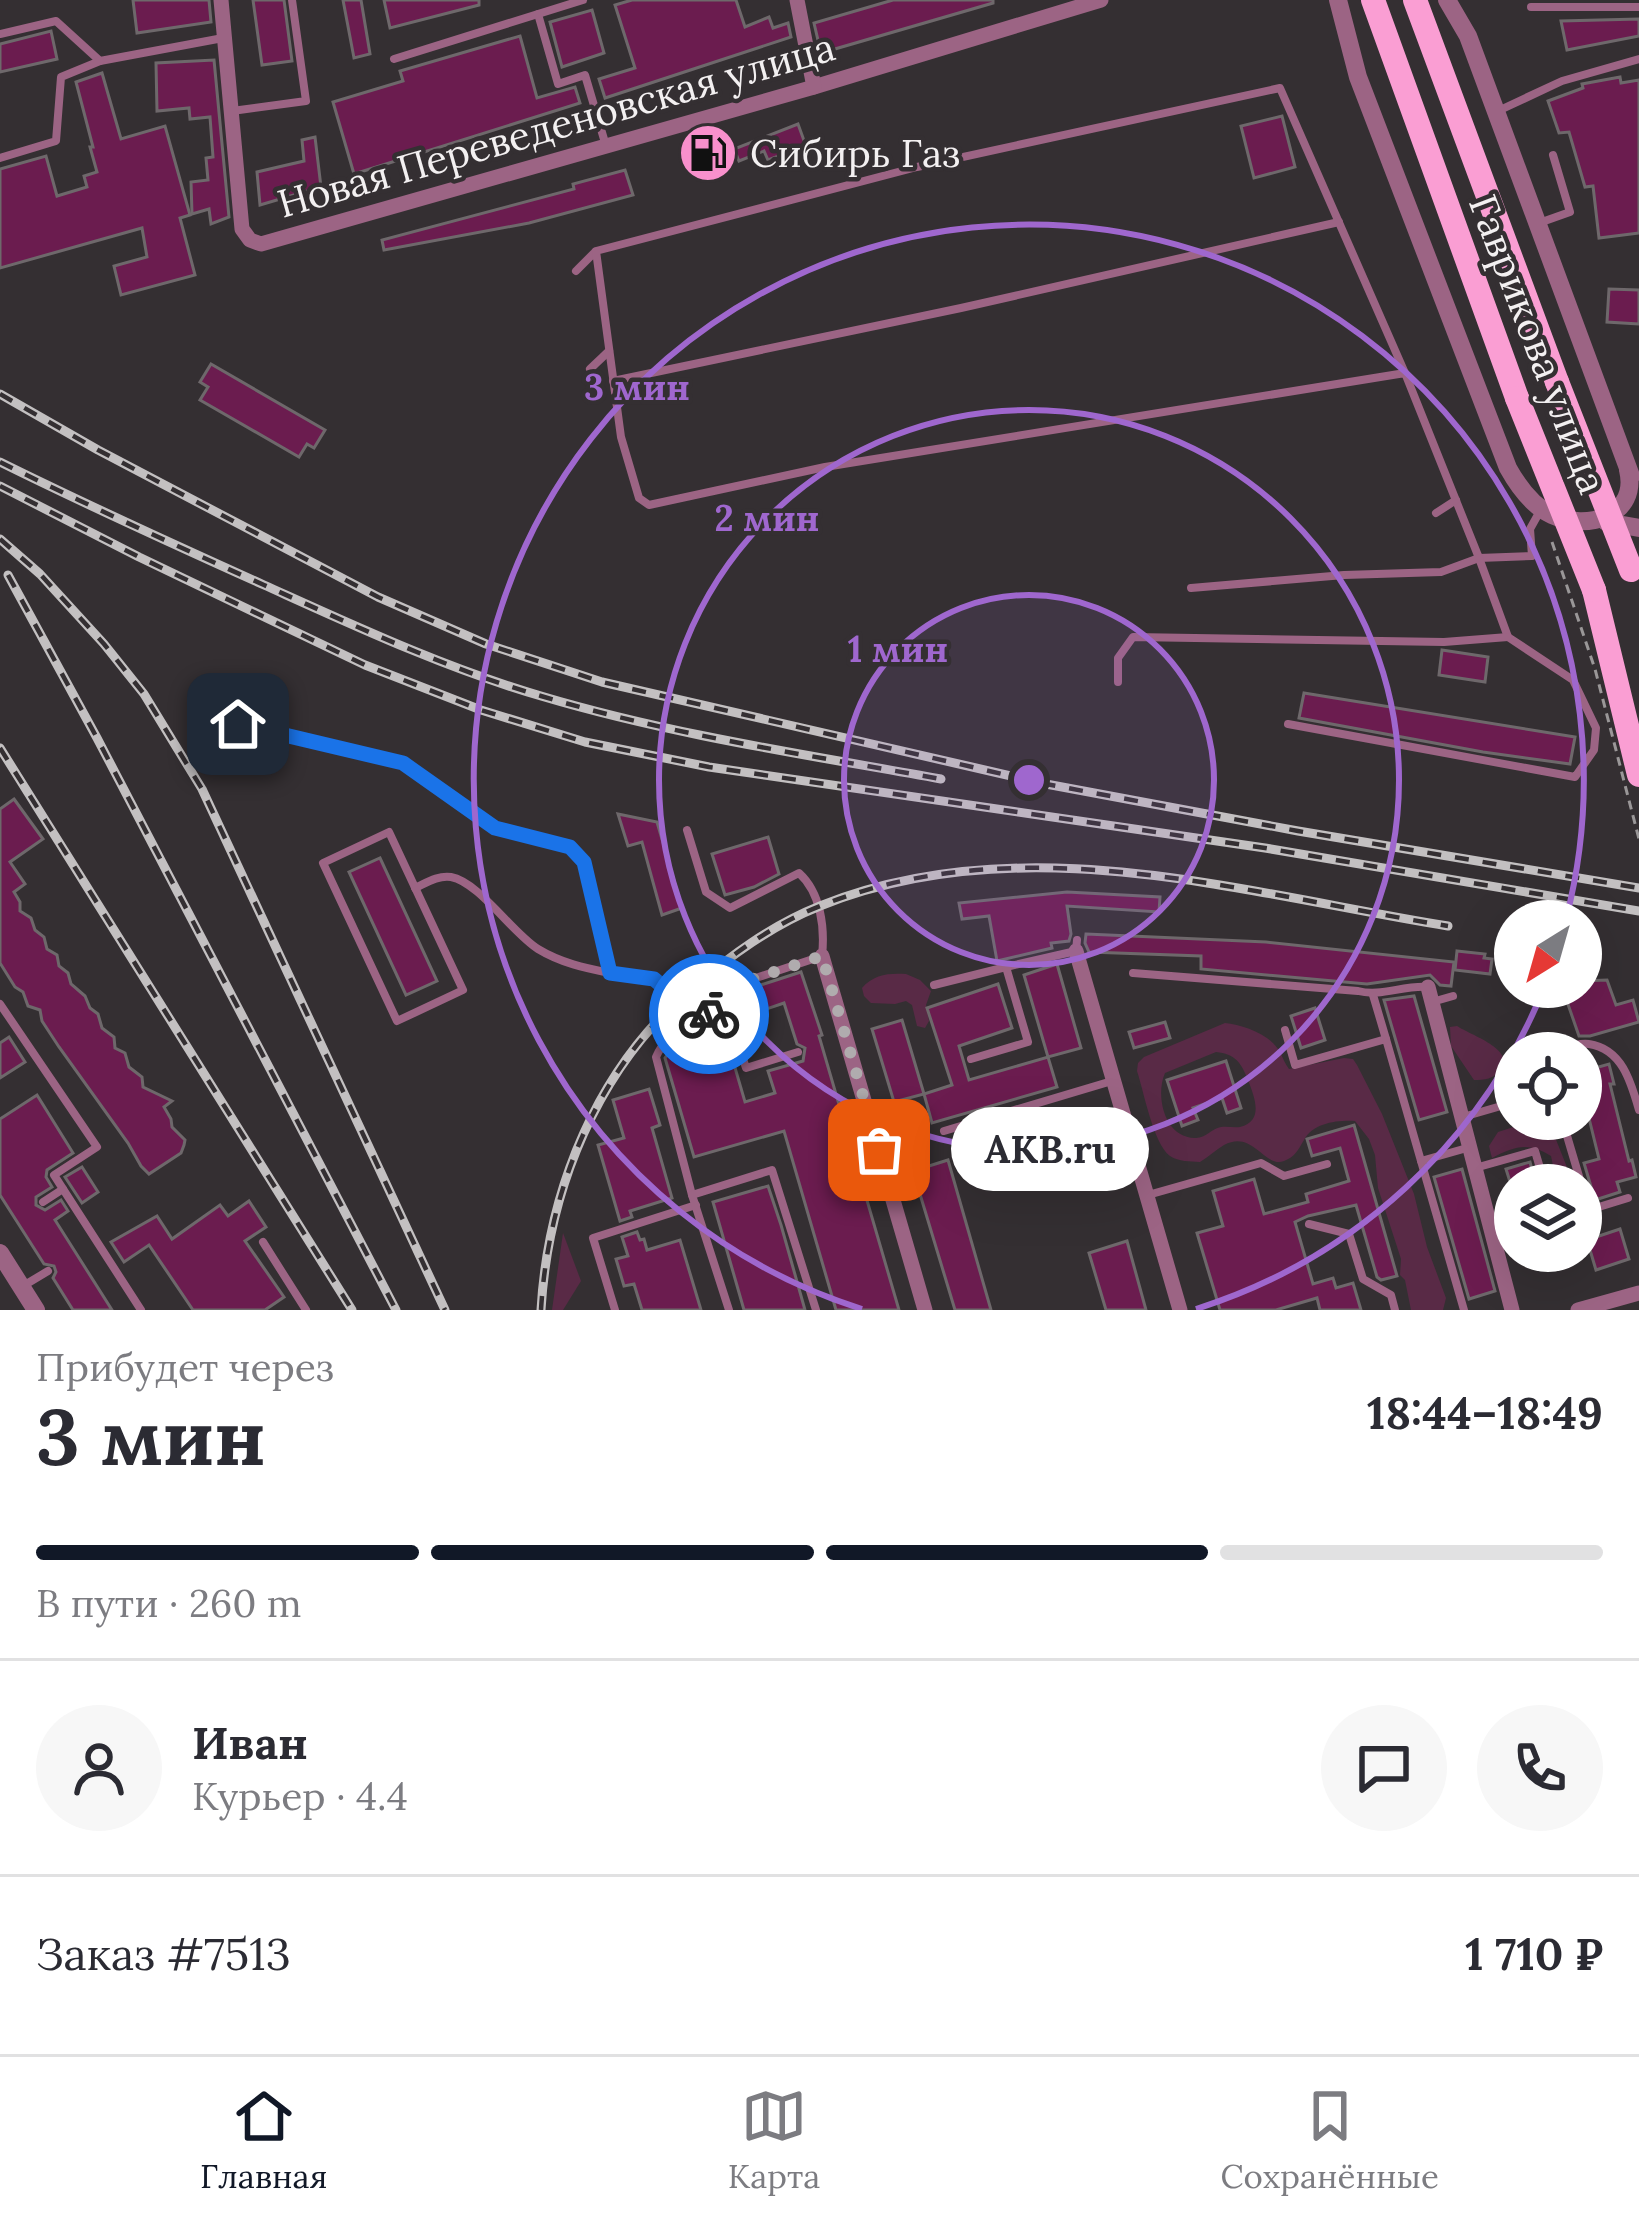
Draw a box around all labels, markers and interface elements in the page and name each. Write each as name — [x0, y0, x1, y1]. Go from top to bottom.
street label: Новая Переведеновская улица — [272, 21, 840, 229]
fuel station icon: Сибирь Газ — [677, 122, 739, 184]
place label: Сибирь Газ — [750, 128, 960, 178]
street label: Гаврикова улица — [1458, 188, 1618, 500]
text: 3 мин — [584, 364, 690, 410]
text: 2 мин — [714, 495, 820, 541]
text: 1 мин — [848, 626, 948, 672]
pin — [187, 673, 289, 775]
icon: home — [205, 691, 271, 757]
centre of rings — [1008, 759, 1050, 801]
north arrow — [1494, 900, 1602, 1008]
map controls — [1494, 900, 1602, 1272]
courier — [649, 954, 769, 1074]
icon: bike — [676, 981, 742, 1047]
button: locate — [1494, 1032, 1602, 1140]
pin — [828, 1099, 930, 1201]
callout: AKB.ru — [951, 1108, 1149, 1192]
icon: bag — [846, 1117, 912, 1183]
text: AKB.ru — [984, 1124, 1116, 1174]
button: layers — [1494, 1164, 1602, 1272]
text: Прибудет через — [36, 1342, 334, 1392]
text: 18:44–18:49 — [1367, 1384, 1603, 1441]
text: 3 мин — [36, 1387, 266, 1486]
text: В пути · 260 m — [36, 1578, 302, 1628]
button: person — [36, 1705, 162, 1831]
button: chat — [1321, 1705, 1447, 1831]
button: phone — [1477, 1705, 1603, 1831]
text: Иван — [192, 1714, 308, 1771]
text: Курьер · 4.4 — [192, 1771, 408, 1821]
text: Заказ #7513 — [36, 1925, 291, 1982]
text: 1 710 ₽ — [1465, 1925, 1603, 1982]
tab: Главная — [200, 2083, 327, 2197]
tab: Карта — [728, 2083, 820, 2197]
tab: Сохранённые — [1220, 2083, 1439, 2197]

